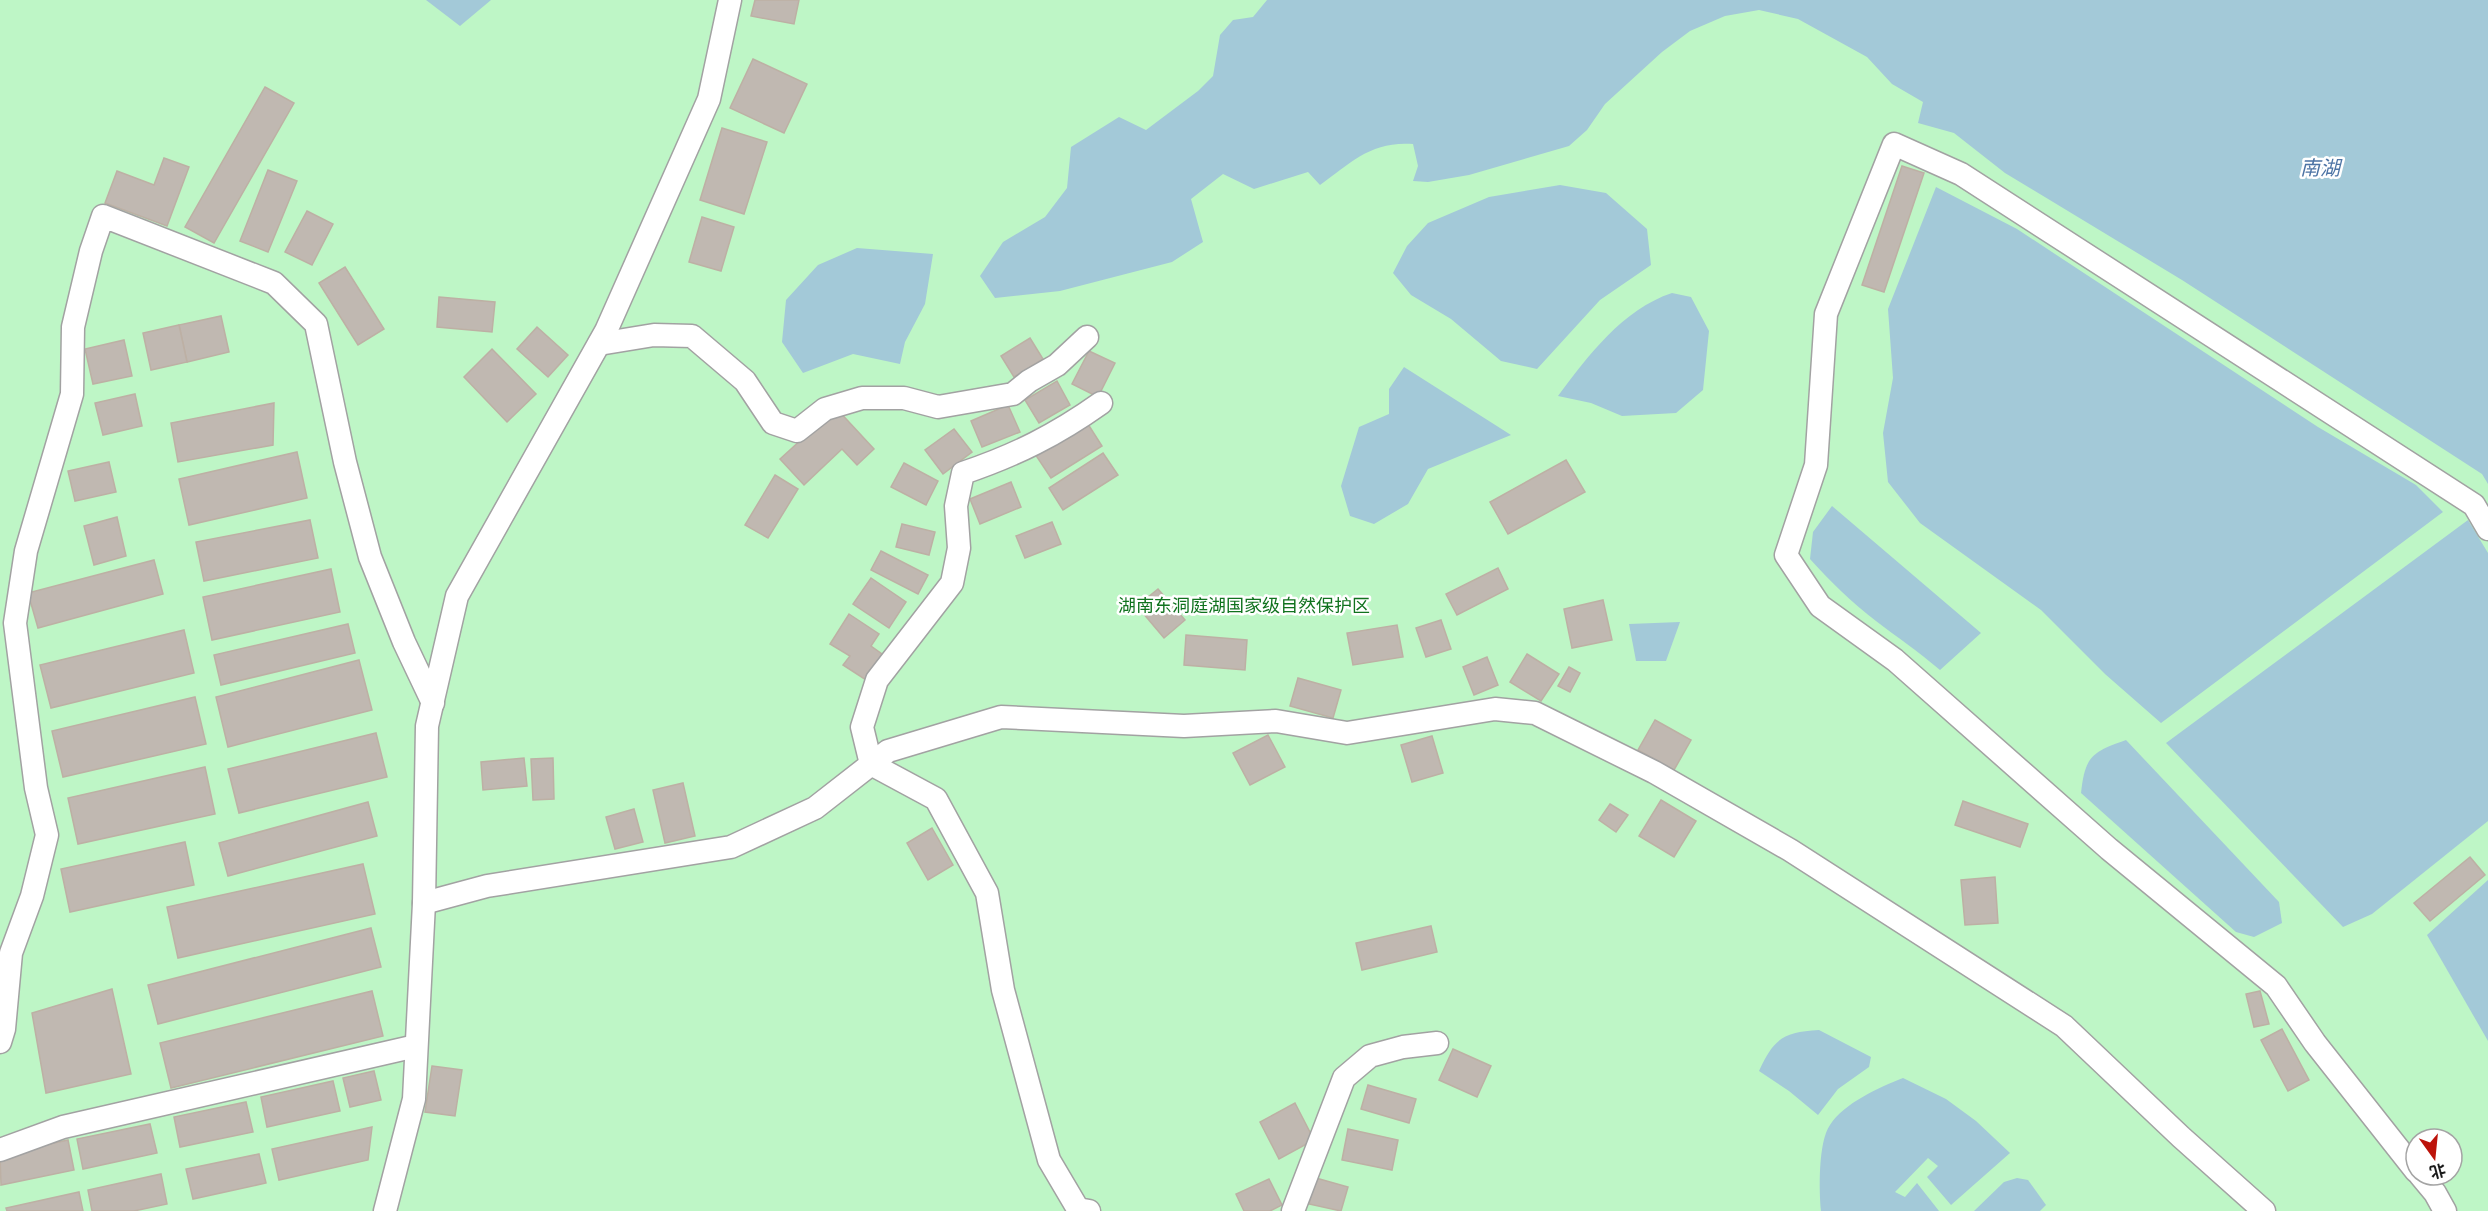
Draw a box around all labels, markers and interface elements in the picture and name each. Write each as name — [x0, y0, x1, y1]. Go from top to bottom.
water label: 南湖 — [2300, 157, 2343, 179]
park label: 湖南东洞庭湖国家级自然保护区 — [1118, 596, 1370, 616]
north arrow — [2404, 1127, 2464, 1187]
text: 北 — [2428, 1161, 2448, 1181]

